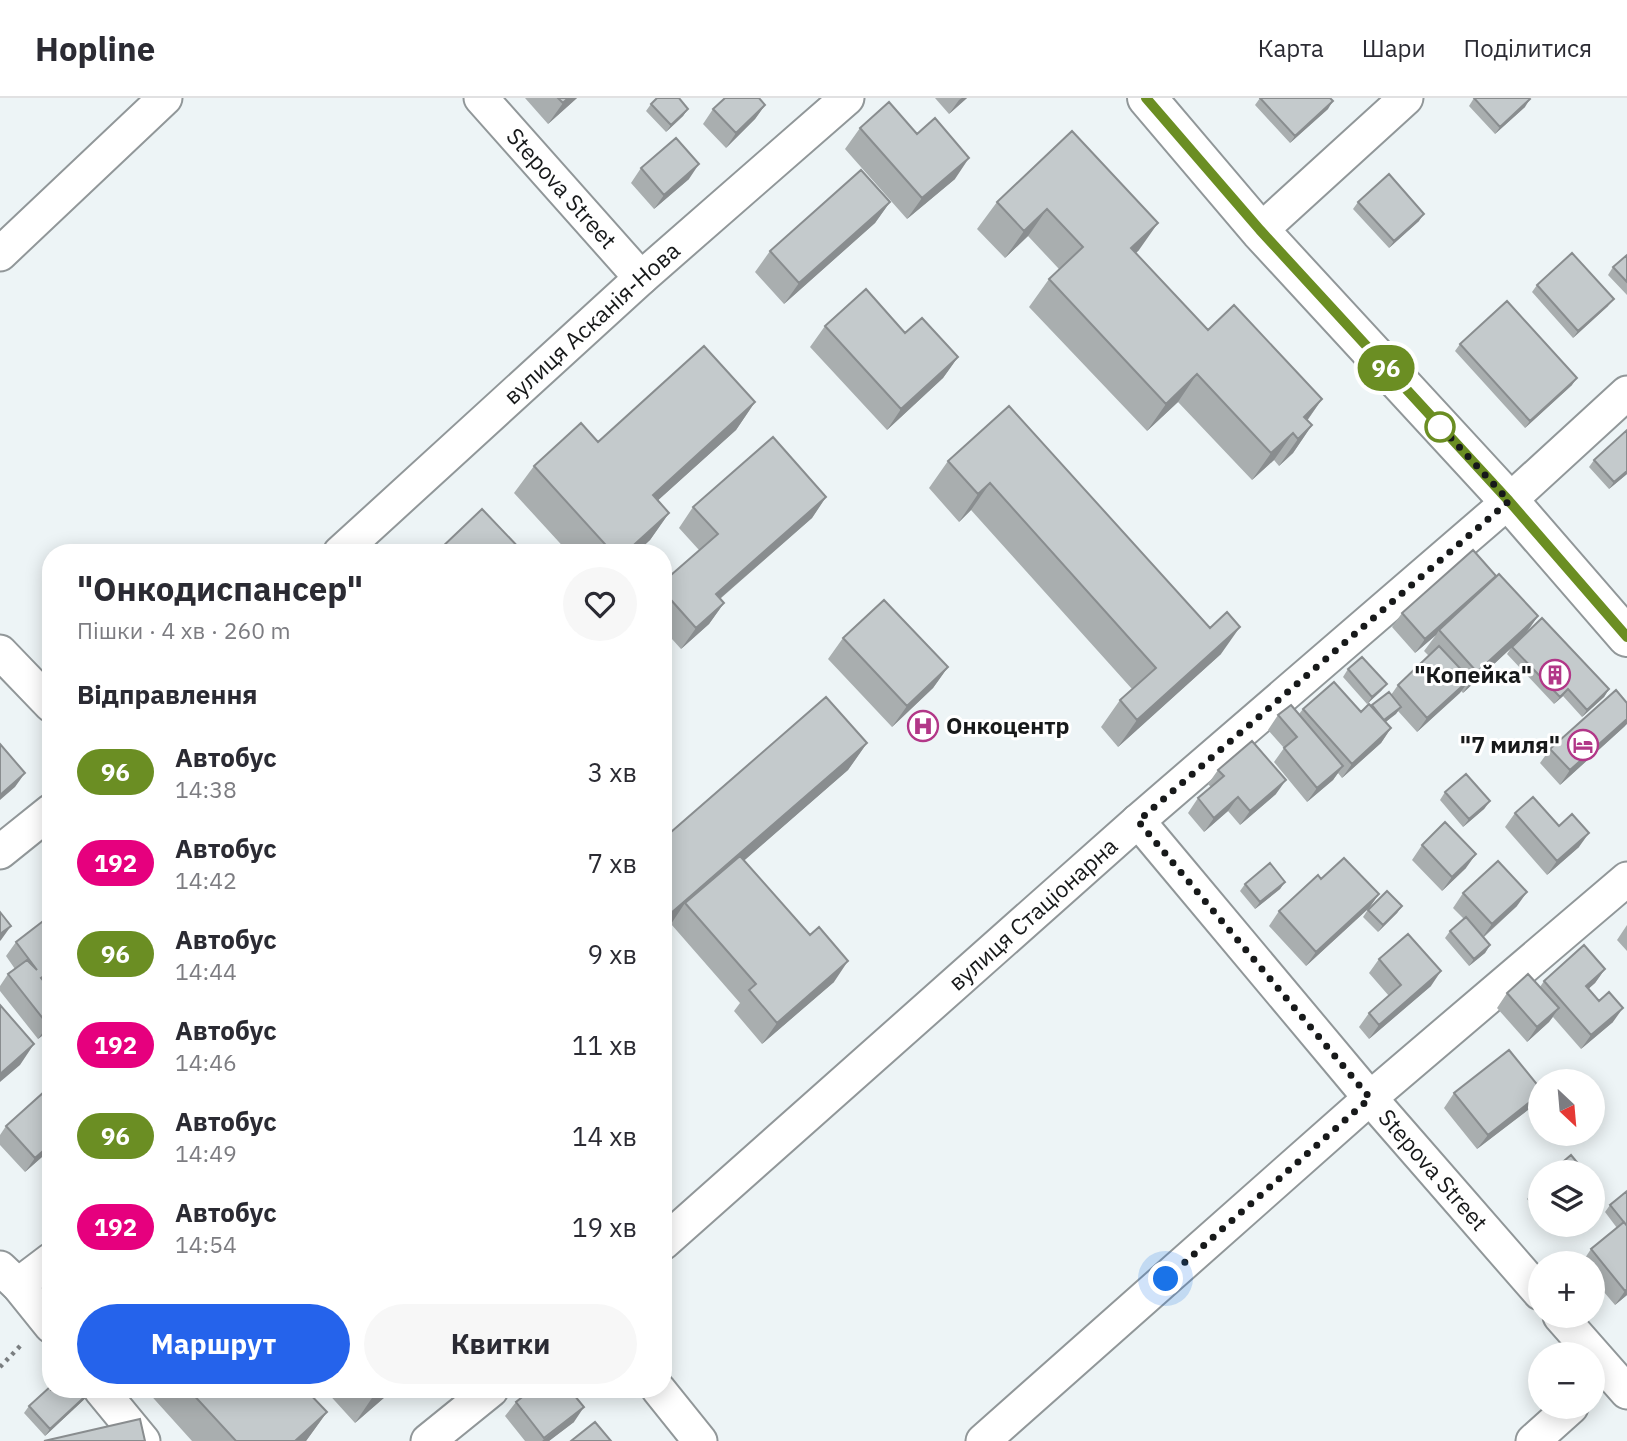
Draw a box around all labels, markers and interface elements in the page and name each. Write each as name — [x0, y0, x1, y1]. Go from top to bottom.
text: Hopline — [35, 27, 155, 70]
text: Карта — [1258, 32, 1324, 64]
text: Шари — [1362, 32, 1426, 64]
text: Поділитися — [1464, 32, 1592, 64]
street label: Stepova Street — [500, 121, 624, 255]
street label: вулиця Асканія-Нова — [497, 235, 686, 410]
line badge: 96 — [1354, 345, 1418, 391]
text: 96 — [1372, 352, 1400, 384]
unlabelled marker — [1425, 412, 1455, 442]
text: "Онкодиспансер" — [77, 567, 363, 610]
button: heart — [563, 567, 637, 641]
text: Пішки · 4 хв · 260 m — [77, 615, 291, 645]
building icon: "Копейка" — [1538, 658, 1572, 692]
place label: "Копейка" — [1414, 659, 1532, 689]
text: Відправлення — [77, 677, 258, 711]
hospital icon: Онкоцентр — [906, 709, 940, 743]
place label: Онкоцентр — [946, 710, 1070, 740]
hotel icon: "7 миля" — [1566, 728, 1600, 762]
place label: "7 миля" — [1460, 729, 1560, 759]
text: Автобус — [175, 740, 277, 774]
text: 3 хв — [588, 755, 637, 789]
text: 96 — [101, 756, 130, 788]
text: 14:38 — [175, 774, 237, 804]
street label: вулиця Стаціонарна — [942, 830, 1123, 997]
text: Автобус — [175, 831, 277, 865]
text: 7 хв — [588, 846, 637, 880]
text: 192 — [94, 847, 137, 879]
text: 14:42 — [175, 865, 237, 895]
text: Автобус — [175, 922, 277, 956]
text: 9 хв — [588, 937, 637, 971]
text: 96 — [101, 938, 130, 970]
text: 14:44 — [175, 956, 237, 986]
text: Автобус — [175, 1013, 277, 1047]
text: 11 хв — [572, 1028, 637, 1062]
text: 192 — [94, 1029, 137, 1061]
text: 14:46 — [175, 1047, 237, 1077]
north arrow — [1528, 1069, 1605, 1146]
map controls — [1528, 1069, 1605, 1419]
street label: Stepova Street — [1372, 1102, 1495, 1237]
text: Автобус — [175, 1104, 277, 1138]
text: 14 хв — [572, 1119, 637, 1153]
text: 96 — [101, 1120, 130, 1152]
text: 14:49 — [175, 1138, 237, 1168]
button: layers — [1528, 1160, 1605, 1237]
text: Автобус — [175, 1195, 277, 1229]
text: 19 хв — [572, 1210, 637, 1244]
text: 192 — [94, 1211, 137, 1243]
text: 14:54 — [175, 1229, 237, 1259]
button: + — [1528, 1251, 1605, 1328]
your location — [1148, 1261, 1183, 1296]
button: Маршрут — [77, 1304, 350, 1384]
button: Квитки — [364, 1304, 637, 1384]
button: − — [1528, 1342, 1605, 1419]

